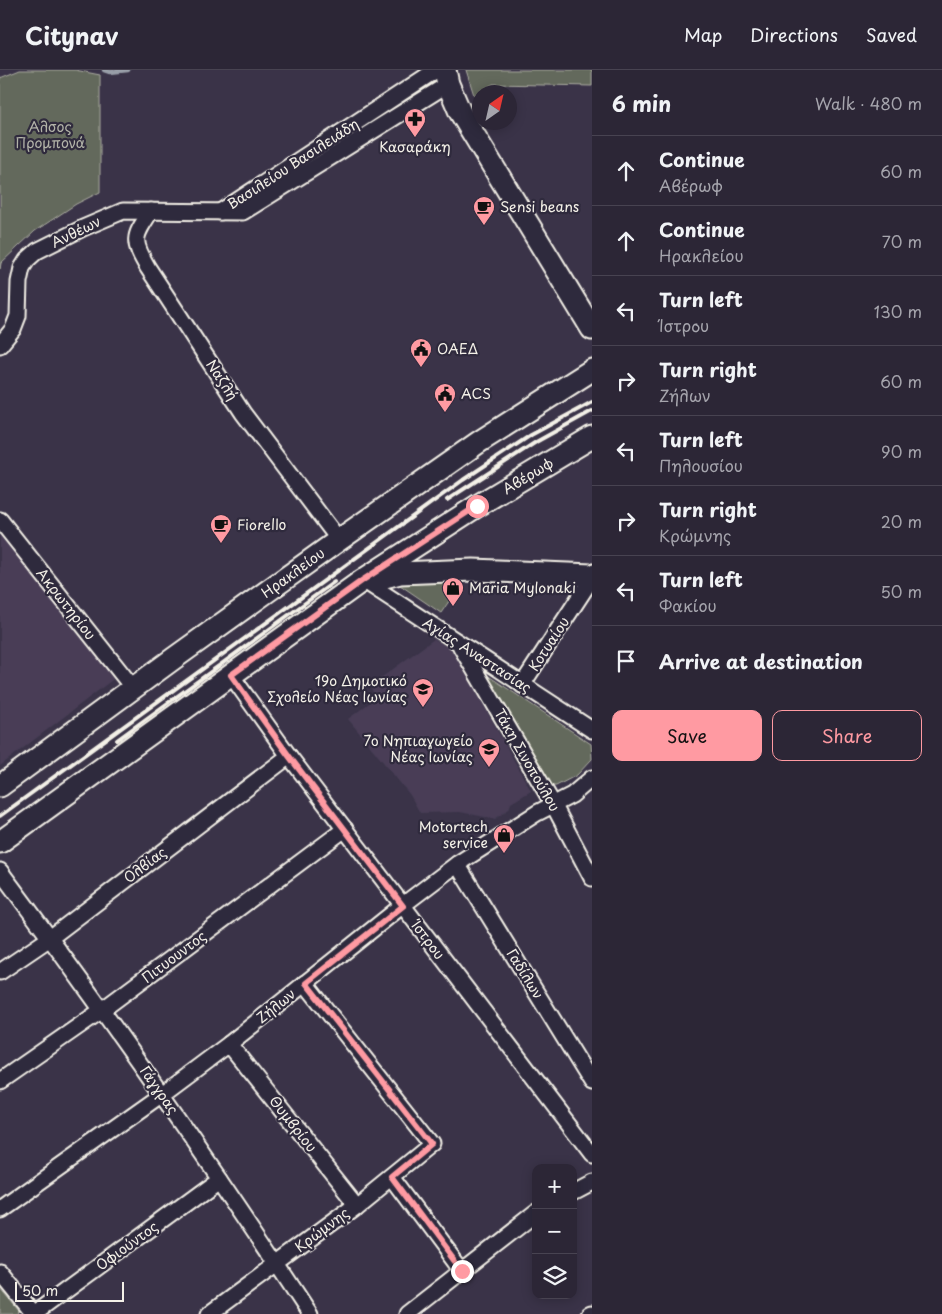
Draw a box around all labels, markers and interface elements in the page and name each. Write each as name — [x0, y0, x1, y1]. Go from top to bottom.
text: Citynav — [25, 17, 118, 53]
text: Map — [684, 21, 722, 48]
text: Directions — [750, 21, 838, 48]
text: Saved — [866, 21, 917, 48]
north arrow — [472, 85, 517, 130]
text: 6 min — [612, 87, 671, 119]
text: Walk · 480 m — [815, 91, 922, 115]
pharmacy icon: Κασαράκη — [403, 107, 427, 138]
street label: Βασιλείου Βασιλειάδη — [223, 113, 363, 214]
park label: Αλσος Προμπονά — [15, 116, 85, 153]
place label: Κασαράκη — [379, 136, 451, 157]
text: Continue — [659, 145, 745, 173]
icon: ahead — [612, 157, 640, 185]
text: 60 m — [880, 159, 922, 183]
text: Αβέρωφ — [659, 173, 723, 197]
cafe icon: Sensi beans — [472, 195, 496, 226]
place label: Sensi beans — [500, 196, 579, 217]
street label: Ανθέων — [47, 210, 104, 253]
text: Continue — [659, 215, 745, 243]
icon: ahead — [612, 227, 640, 255]
text: 70 m — [882, 229, 922, 253]
text: Ηρακλείου — [659, 243, 744, 267]
text: Turn left — [659, 285, 743, 313]
icon: left — [612, 297, 640, 325]
text: 130 m — [874, 299, 922, 323]
text: Ίστρου — [659, 313, 709, 337]
public building icon: ΟΑΕΔ — [409, 337, 433, 368]
place label: ΟΑΕΔ — [437, 338, 478, 359]
street label: Ναζλή — [201, 355, 243, 404]
text: Turn right — [659, 355, 757, 383]
icon: right — [612, 367, 640, 395]
text: 60 m — [880, 369, 922, 393]
public building icon: ACS — [433, 382, 457, 413]
place label: ACS — [461, 383, 491, 404]
text: Ζήλων — [659, 383, 711, 407]
text: Turn left — [659, 425, 743, 453]
icon: left — [612, 437, 640, 465]
text: 90 m — [881, 439, 922, 463]
street label: Αβέρωφ — [498, 452, 557, 499]
text: Πηλουσίου — [659, 453, 743, 477]
route start — [466, 495, 489, 518]
text: Turn right — [659, 495, 757, 523]
icon: right — [612, 507, 640, 535]
text: 20 m — [881, 509, 922, 533]
cafe icon: Fiorello — [209, 513, 233, 544]
place label: Fiorello — [237, 514, 286, 535]
text: Κρώμνης — [659, 523, 731, 547]
street label: Ηρακλείου — [257, 542, 329, 603]
street label: Ακρωτηρίου — [32, 563, 101, 644]
text: Turn left — [659, 565, 743, 593]
shop icon: Maria Mylonaki — [441, 576, 465, 607]
place label: Maria Mylonaki — [469, 577, 576, 598]
icon: left — [612, 577, 640, 605]
text: 50 m — [881, 579, 922, 603]
text: Φακίου — [659, 593, 717, 617]
street label: Αγίας Αναστασίας — [419, 611, 536, 698]
street label: Κοτυαίου — [523, 612, 574, 675]
icon: arrive — [612, 647, 640, 675]
text: Arrive at destination — [659, 647, 863, 675]
place label: 19ο Δημοτικό Σχολείο Νέας Ιωνίας — [267, 670, 407, 707]
school or university icon: 19ο Δημοτικό Σχολείο Νέας Ιωνίας — [411, 677, 435, 708]
street label: Τάκη Σινοπούλου — [489, 704, 565, 815]
button: Save — [612, 710, 762, 761]
button: Share — [772, 710, 922, 761]
place label: 7ο Νηπιαγωγείο Νέας Ιωνίας — [363, 730, 473, 767]
school or university icon: 7ο Νηπιαγωγείο Νέας Ιωνίας — [477, 737, 501, 768]
place label: Motortech service — [419, 816, 488, 853]
shop icon: Motortech service — [492, 823, 516, 854]
street label: Ολβίας — [119, 841, 171, 888]
street label: Ίστρου — [406, 914, 450, 964]
street label: Πιτυουντος — [137, 925, 210, 988]
street label: Γαδίλων — [502, 945, 549, 1003]
street label: Ζήλων — [251, 983, 300, 1028]
street label: Γάγγρας — [135, 1061, 184, 1118]
street label: Θυμβρίου — [265, 1091, 322, 1156]
map controls — [532, 1164, 577, 1299]
button: + — [532, 1164, 577, 1209]
street label: Κρώμνης — [290, 1202, 353, 1257]
button: − — [532, 1209, 577, 1254]
street label: Οφιούντος — [91, 1216, 162, 1275]
button: layers — [532, 1254, 577, 1299]
route end — [451, 1260, 474, 1283]
scale bar — [15, 1279, 124, 1302]
text: 50 m — [22, 1280, 58, 1301]

